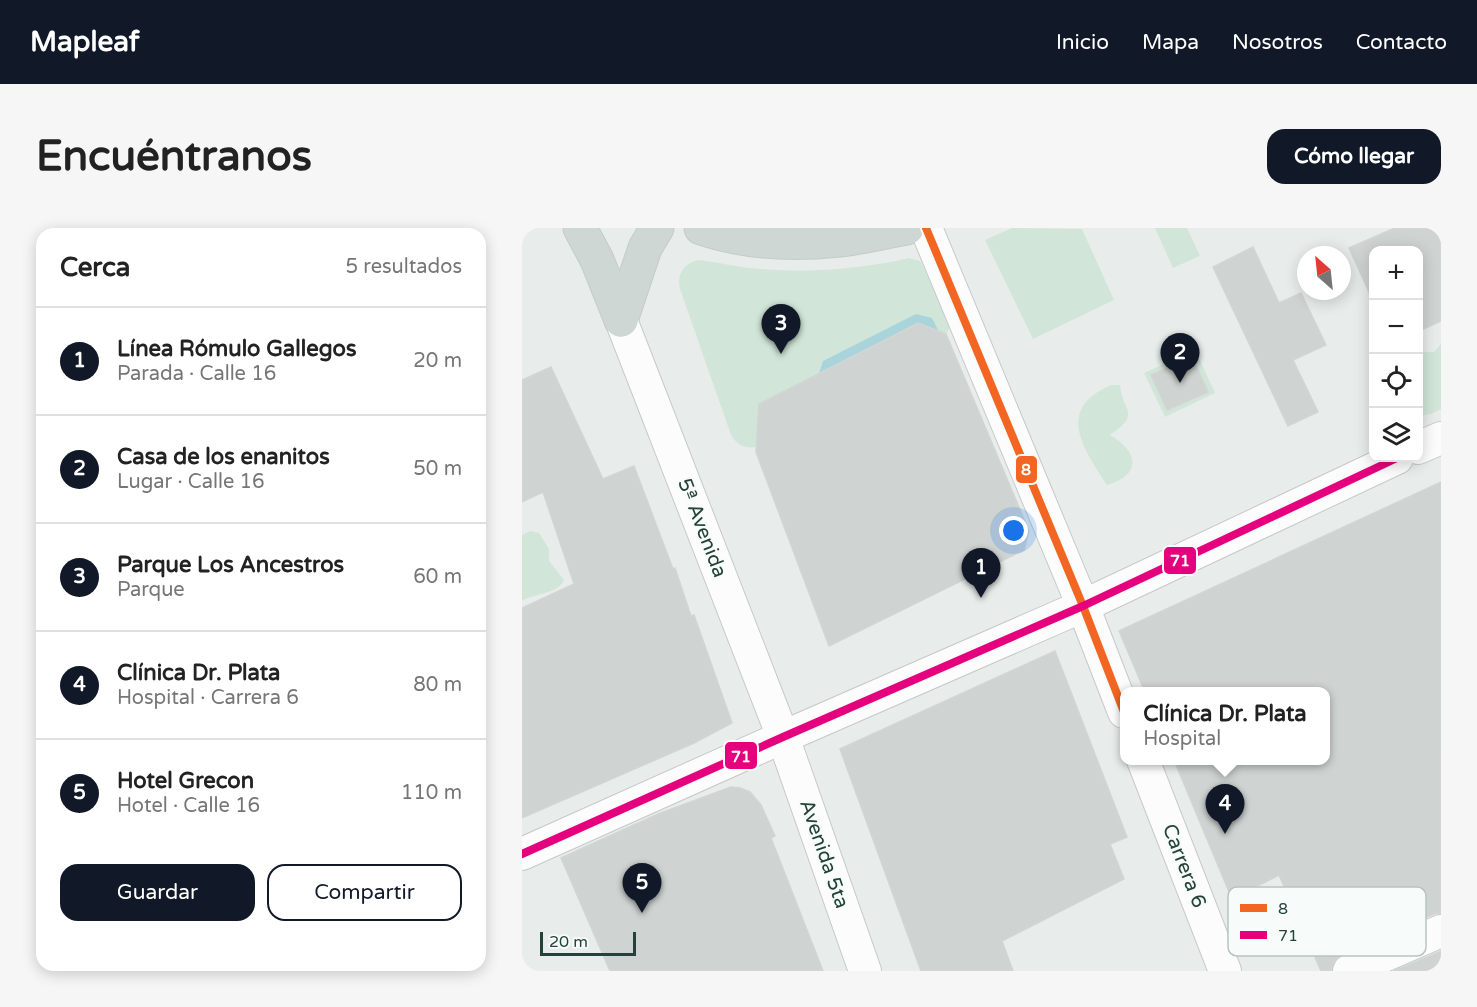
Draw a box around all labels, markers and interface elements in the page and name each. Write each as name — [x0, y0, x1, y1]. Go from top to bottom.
text: Mapleaf — [30, 25, 139, 59]
text: Inicio — [1056, 30, 1109, 55]
text: Mapa — [1142, 30, 1199, 55]
text: Nosotros — [1232, 30, 1323, 55]
text: Contacto — [1356, 30, 1447, 55]
button: Cómo llegar — [1267, 129, 1441, 184]
text: Encuéntranos — [36, 131, 312, 182]
north arrow — [1297, 246, 1351, 300]
map controls — [1369, 246, 1423, 462]
button: + — [1369, 246, 1423, 300]
text: Cerca — [60, 252, 130, 283]
text: 5 resultados — [346, 255, 462, 279]
button: − — [1369, 300, 1423, 354]
pin: 3 — [762, 304, 800, 354]
pin: 2 — [1160, 334, 1200, 383]
text: Línea Rómulo Gallegos — [117, 336, 356, 362]
text: 1 — [73, 349, 86, 373]
text: 20 m — [413, 349, 462, 373]
button: locate — [1369, 354, 1423, 408]
text: Parada · Calle 16 — [117, 362, 276, 386]
button: layers — [1369, 408, 1423, 462]
text: Casa de los enanitos — [117, 444, 330, 470]
line badge: 8 — [1015, 455, 1038, 484]
text: 2 — [73, 457, 86, 481]
text: 50 m — [413, 457, 462, 481]
text: 8 — [1021, 460, 1031, 480]
text: Lugar · Calle 16 — [117, 470, 265, 494]
street label: 5ª Avenida — [672, 475, 732, 581]
your location — [999, 516, 1028, 545]
line badge: 71 — [1163, 546, 1197, 575]
pin: 1 — [962, 548, 1000, 598]
text: 71 — [1170, 551, 1190, 571]
text: Parque Los Ancestros — [117, 552, 344, 578]
text: 3 — [73, 565, 86, 589]
text: 60 m — [413, 565, 462, 589]
text: Parque — [117, 578, 185, 602]
text: Clínica Dr. Plata — [117, 660, 280, 686]
text: 4 — [73, 673, 86, 697]
text: 80 m — [413, 673, 462, 697]
text: Hospital · Carrera 6 — [117, 686, 299, 710]
popup — [1120, 687, 1330, 765]
text: Clínica Dr. Plata — [1143, 701, 1307, 727]
text: Hospital — [1143, 727, 1221, 751]
line badge: 71 — [724, 741, 758, 770]
text: 71 — [731, 747, 751, 767]
text: Hotel Grecon — [117, 768, 254, 794]
text: 5 — [73, 781, 86, 805]
text: 110 m — [401, 781, 462, 805]
pin: 4 — [1206, 784, 1244, 834]
text: Hotel · Calle 16 — [117, 794, 260, 818]
street label: Avenida 5ta — [794, 796, 854, 912]
street label: Carrera 6 — [1157, 821, 1211, 911]
button: Guardar — [60, 864, 255, 921]
button: Compartir — [267, 864, 462, 921]
pin: 5 — [622, 864, 662, 913]
legend — [1228, 887, 1426, 956]
text: 8 — [1278, 899, 1288, 919]
text: 71 — [1278, 926, 1298, 946]
scale bar — [540, 929, 636, 956]
text: 20 m — [549, 932, 588, 952]

